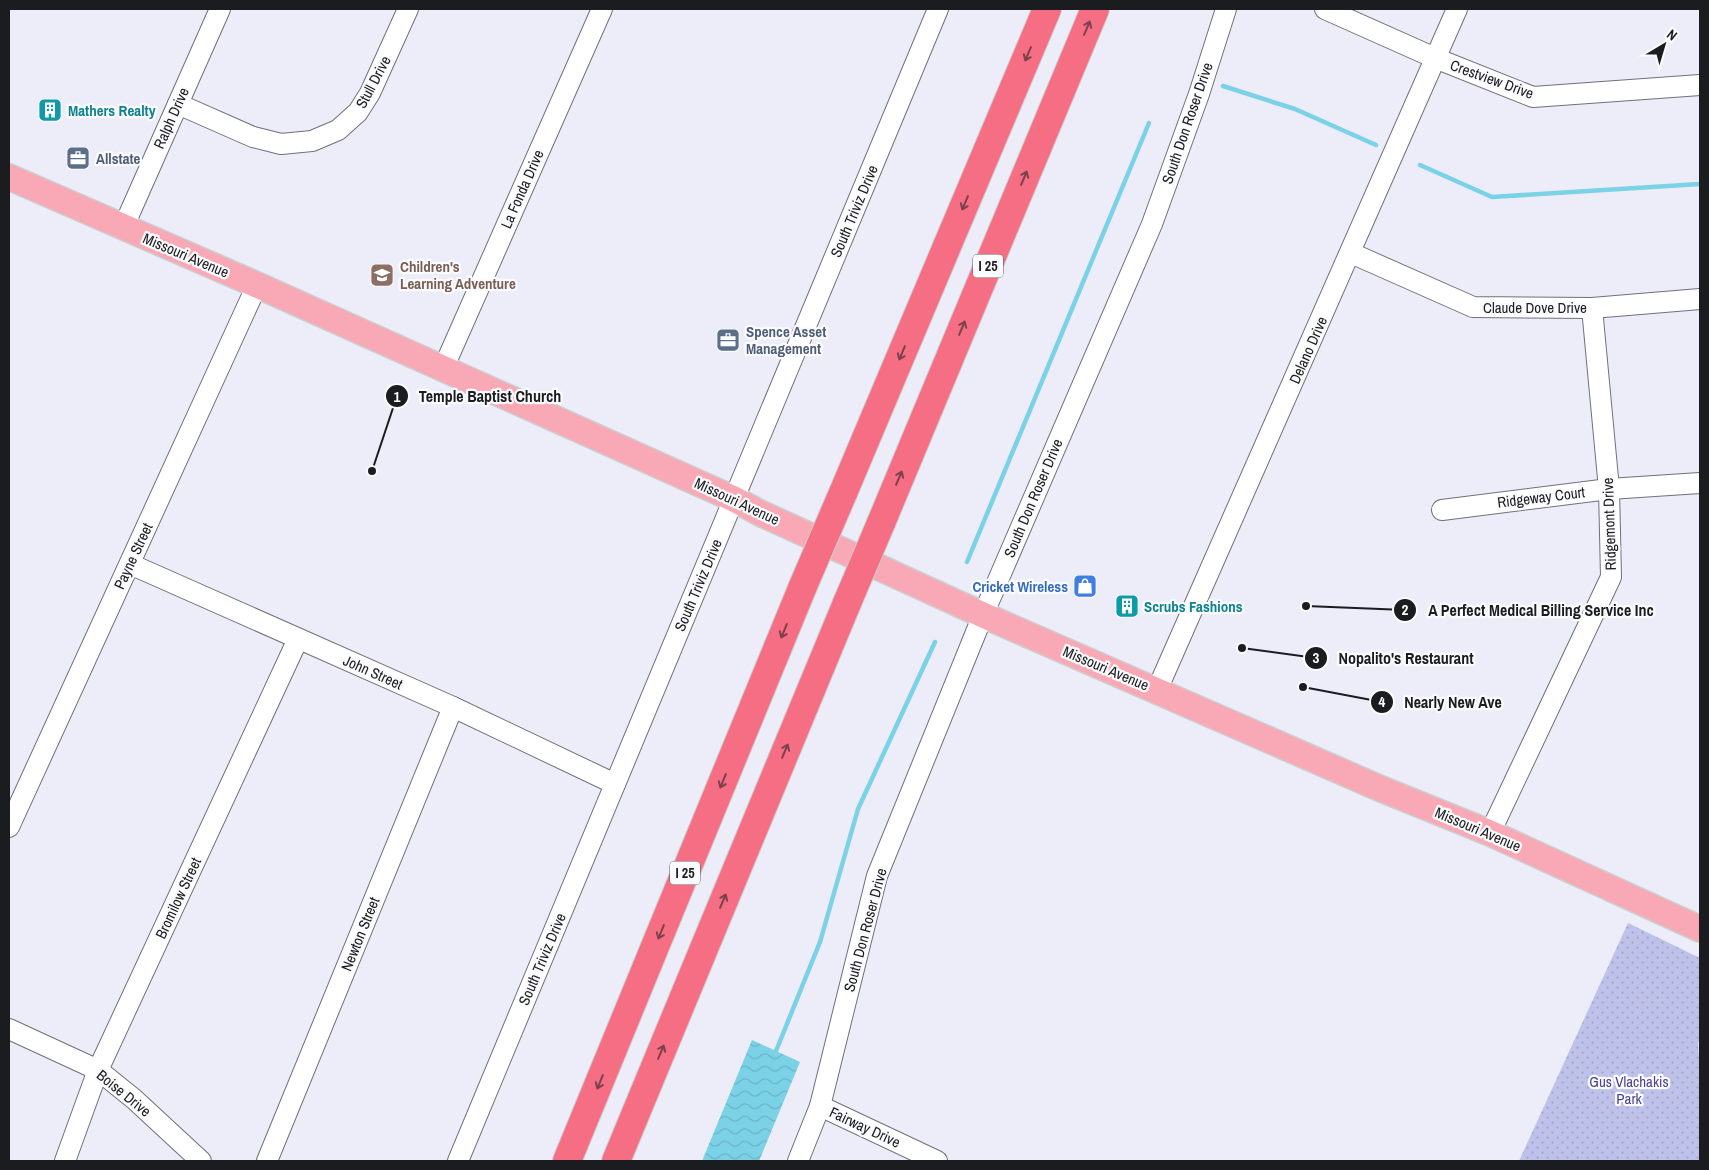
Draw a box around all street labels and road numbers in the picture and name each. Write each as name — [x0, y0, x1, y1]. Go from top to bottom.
street label: Stull Drive — [350, 52, 396, 112]
street label: Crestview Drive — [1447, 54, 1537, 104]
street label: South Don Roser Drive — [1156, 59, 1218, 187]
street label: Ralph Drive — [148, 84, 194, 152]
street label: La Fonda Drive — [495, 146, 549, 232]
street label: South Triviz Drive — [825, 161, 883, 260]
street label: Missouri Avenue — [140, 227, 232, 283]
road number: I 25 — [973, 255, 1003, 278]
street label: Claude Dove Drive — [1483, 297, 1587, 318]
street label: Delano Drive — [1284, 313, 1332, 387]
street label: South Don Roser Drive — [998, 435, 1068, 561]
street label: Missouri Avenue — [691, 472, 783, 530]
street label: Ridgemont Drive — [1597, 477, 1621, 571]
street label: Ridgeway Court — [1496, 481, 1587, 513]
street label: Payne Street — [108, 519, 158, 593]
street label: South Triviz Drive — [669, 535, 727, 634]
street label: Missouri Avenue — [1060, 640, 1152, 696]
street label: John Street — [340, 650, 407, 695]
street label: Missouri Avenue — [1432, 801, 1524, 857]
street label: Bromilow Street — [150, 853, 206, 942]
road number: I 25 — [670, 861, 700, 884]
street label: South Don Roser Drive — [838, 866, 892, 994]
street label: Newton Street — [336, 893, 385, 974]
street label: South Triviz Drive — [513, 909, 571, 1008]
street label: Boise Drive — [92, 1065, 156, 1121]
street label: Fairway Drive — [826, 1101, 904, 1153]

